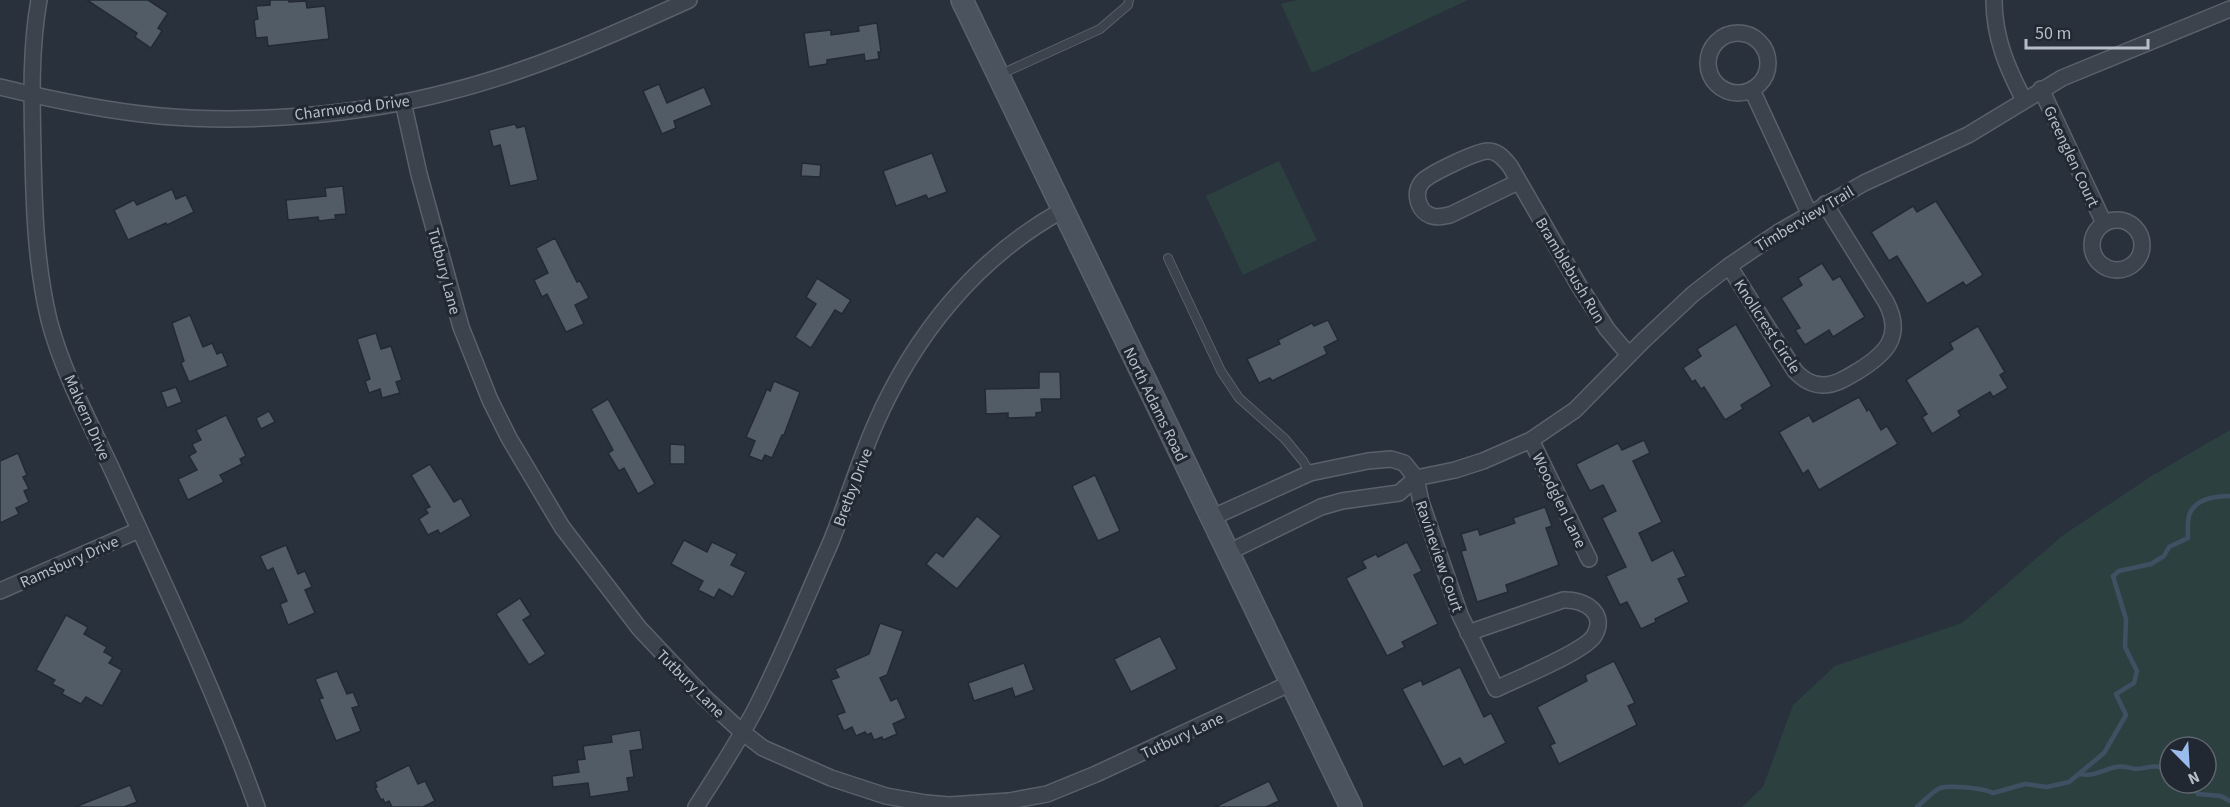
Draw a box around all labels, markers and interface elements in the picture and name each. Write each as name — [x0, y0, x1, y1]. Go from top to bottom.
scale bar — [2026, 12, 2148, 50]
text: 50 m — [2035, 21, 2071, 46]
street label: Charnwood Drive — [293, 90, 411, 126]
street label: Greenglen Court — [2038, 102, 2104, 211]
street label: Timberview Trail — [1751, 181, 1858, 257]
street label: Bramblebush Run — [1530, 214, 1610, 327]
street label: Tutbury Lane — [422, 226, 466, 317]
street label: Knollcrest Circle — [1728, 275, 1806, 378]
street label: North Adams Road — [1118, 343, 1192, 465]
street label: Malvern Drive — [58, 371, 116, 464]
street label: Bretby Drive — [828, 445, 878, 530]
street label: Woodglen Lane — [1527, 449, 1592, 552]
street label: Ravineview Court — [1410, 497, 1469, 616]
street label: Ramsbury Drive — [17, 530, 122, 594]
street label: Tutbury Lane — [651, 645, 729, 723]
street label: Tutbury Lane — [1138, 707, 1227, 765]
north arrow — [2158, 735, 2218, 795]
text: N — [2184, 766, 2203, 790]

